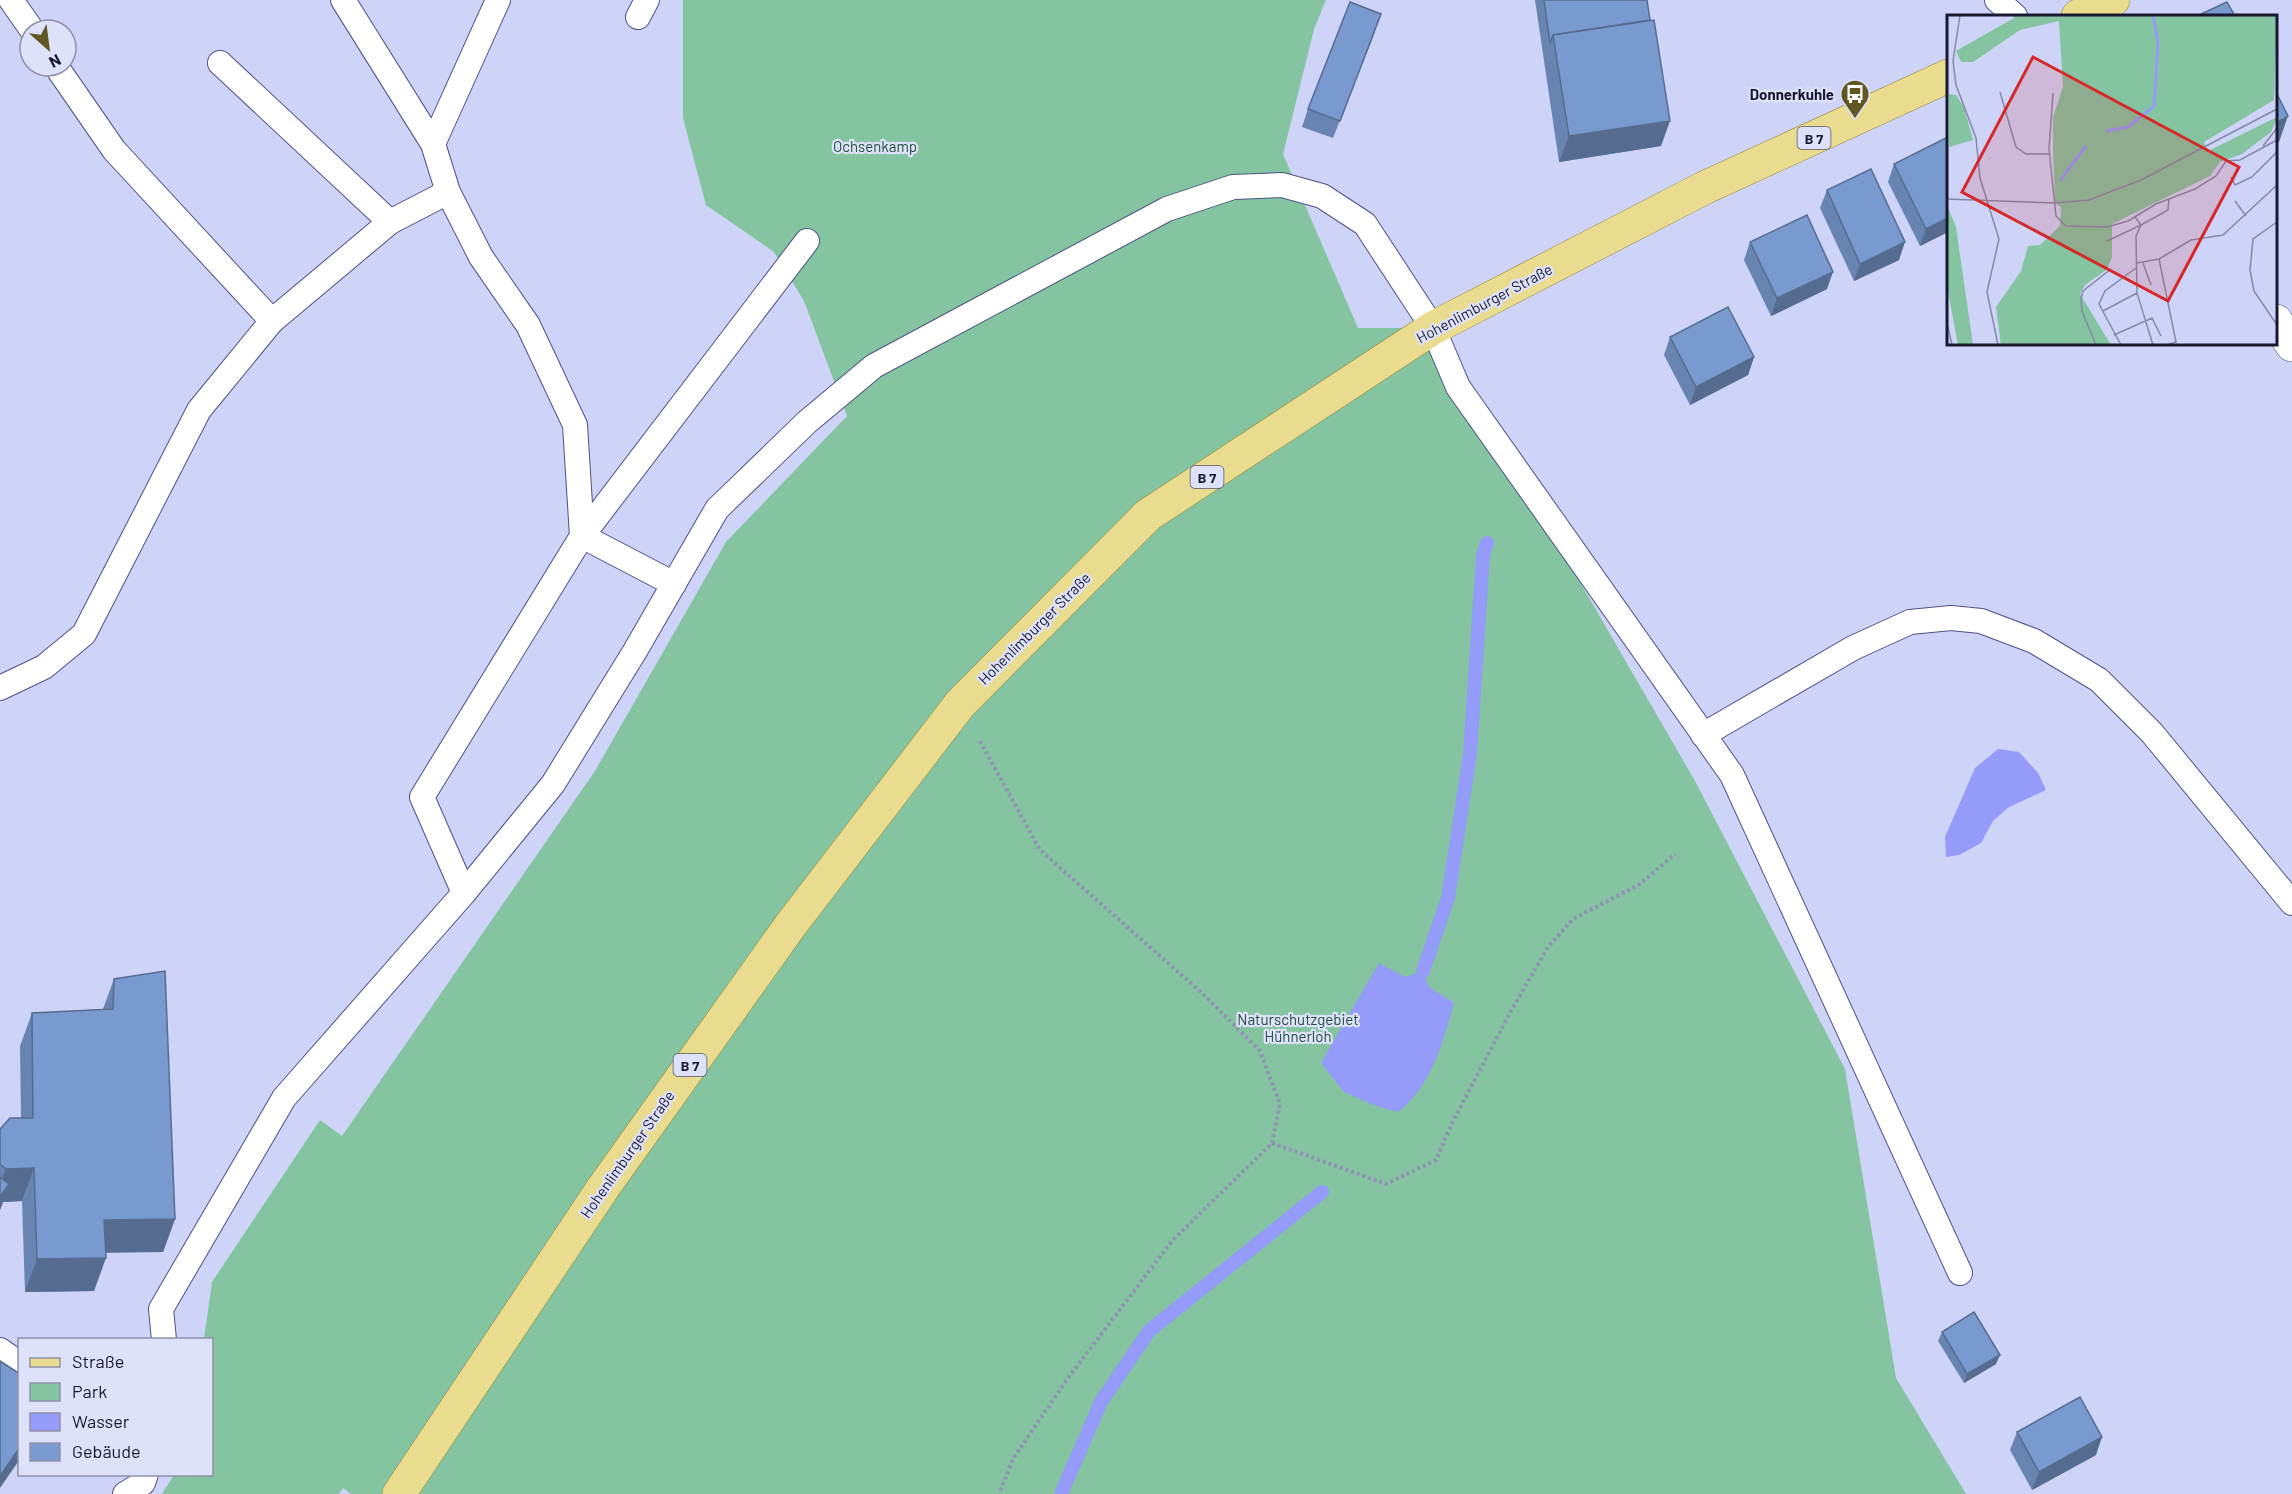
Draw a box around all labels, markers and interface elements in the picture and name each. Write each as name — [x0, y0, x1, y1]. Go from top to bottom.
inset map — [1947, 15, 2277, 345]
north arrow — [18, 18, 78, 78]
text: N — [46, 51, 64, 73]
bus stop icon: Donnerkuhle — [1839, 78, 1871, 120]
place label: Donnerkuhle — [1750, 85, 1834, 103]
road number: B 7 — [1798, 127, 1830, 149]
park label: Ochsenkamp — [833, 137, 917, 155]
street label: Hohenlimburger Straße — [1413, 260, 1555, 346]
road number: B 7 — [1190, 466, 1224, 488]
street label: Hohenlimburger Straße — [974, 568, 1094, 688]
park label: Naturschutzgebiet Hühnerloh — [1237, 1010, 1359, 1045]
road number: B 7 — [674, 1054, 706, 1076]
street label: Hohenlimburger Straße — [576, 1087, 678, 1221]
legend — [18, 1338, 213, 1476]
text: Straße — [72, 1350, 124, 1372]
text: Park — [72, 1380, 107, 1402]
text: Wasser — [72, 1410, 130, 1432]
text: Gebäude — [72, 1440, 141, 1462]

